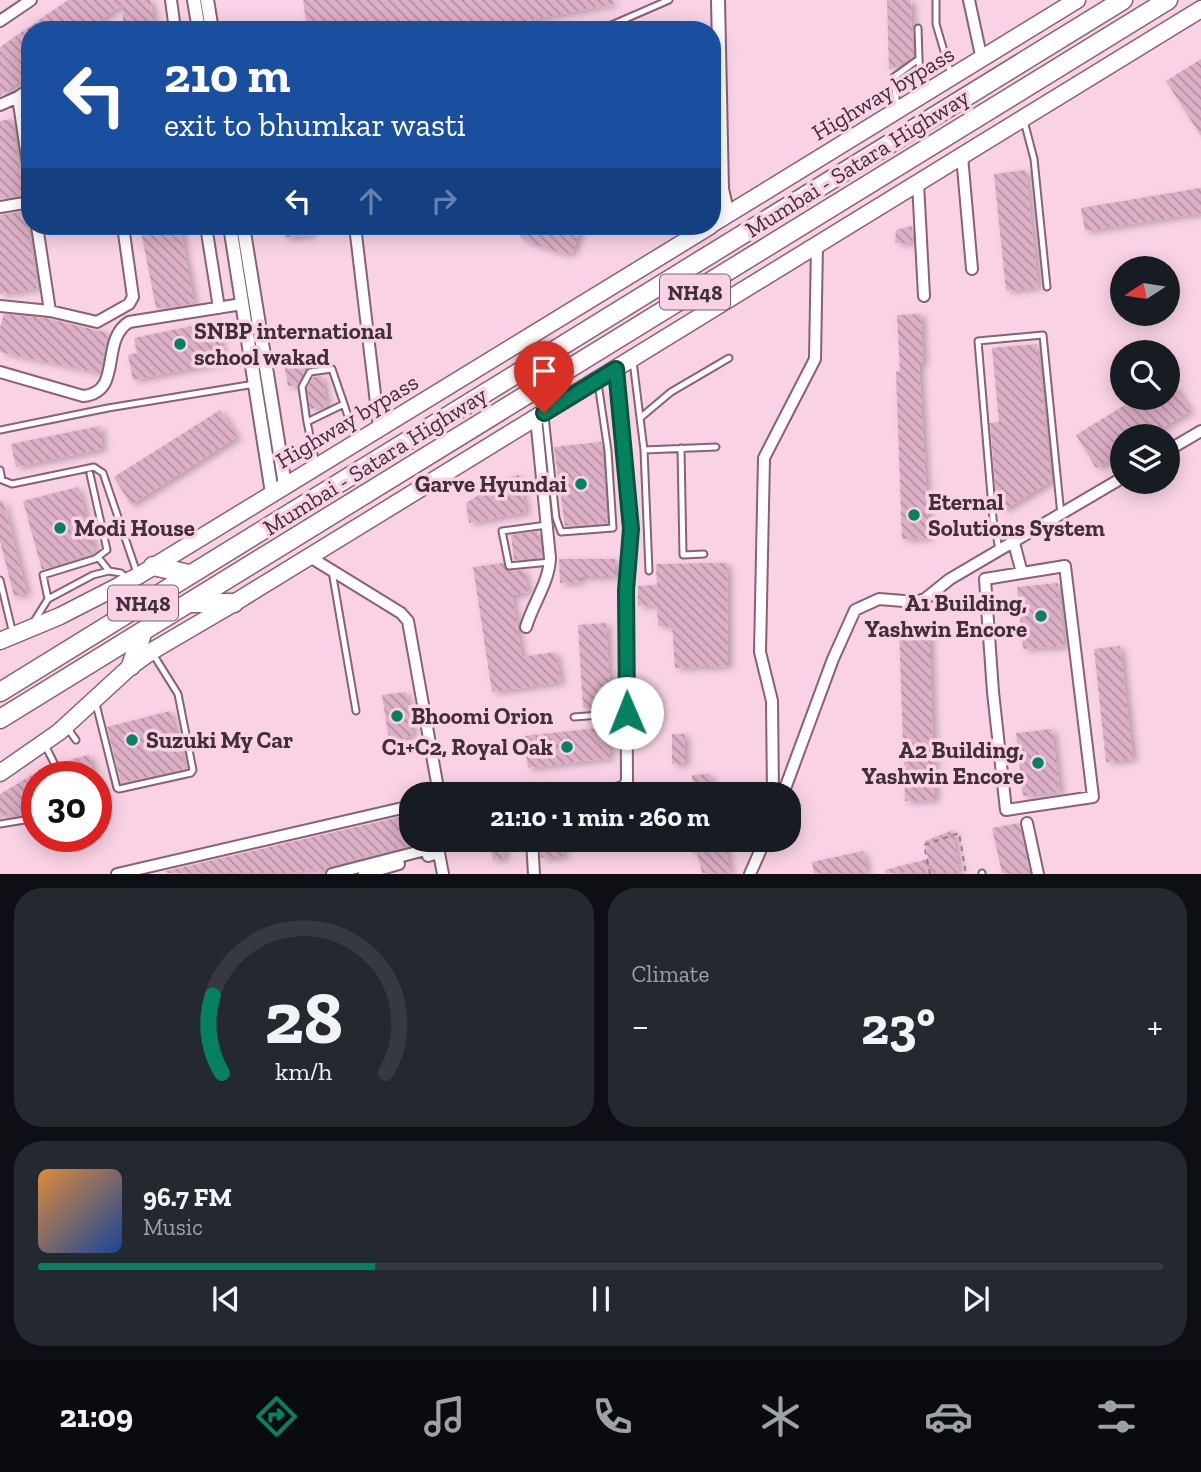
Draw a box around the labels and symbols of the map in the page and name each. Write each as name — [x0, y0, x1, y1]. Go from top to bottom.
street label: Highway bypass — [807, 40, 959, 146]
street label: Mumbai - Satara Highway — [740, 82, 974, 243]
north arrow — [1110, 256, 1180, 326]
road number: NH48 — [660, 274, 730, 310]
place label: SNBP international school wakad — [194, 317, 393, 371]
marker: SNBP international school wakad — [172, 336, 188, 352]
pin — [514, 341, 574, 413]
street label: Highway bypass — [271, 368, 423, 474]
street label: Mumbai - Satara Highway — [258, 380, 492, 541]
place label: Garve Hyundai — [415, 470, 567, 498]
marker: Garve Hyundai — [573, 476, 589, 492]
place label: Eternal Solutions System — [928, 488, 1105, 542]
marker: Eternal Solutions System — [906, 507, 922, 523]
place label: Modi House — [74, 514, 195, 542]
marker: Modi House — [52, 520, 68, 536]
road number: NH48 — [108, 586, 178, 620]
place label: A1 Building, Yashwin Encore — [865, 589, 1027, 643]
marker: A1 Building, Yashwin Encore — [1033, 608, 1049, 624]
position arrow — [590, 676, 664, 750]
place label: Bhoomi Orion — [411, 702, 553, 730]
marker: Bhoomi Orion — [389, 708, 405, 724]
place label: Suzuki My Car — [146, 726, 293, 754]
marker: Suzuki My Car — [124, 732, 140, 748]
place label: C1+C2, Royal Oak — [382, 733, 553, 761]
place label: A2 Building, Yashwin Encore — [862, 736, 1024, 790]
marker: C1+C2, Royal Oak — [559, 739, 575, 755]
marker: A2 Building, Yashwin Encore — [1030, 755, 1046, 771]
speed limit sign: 30 — [21, 761, 112, 852]

